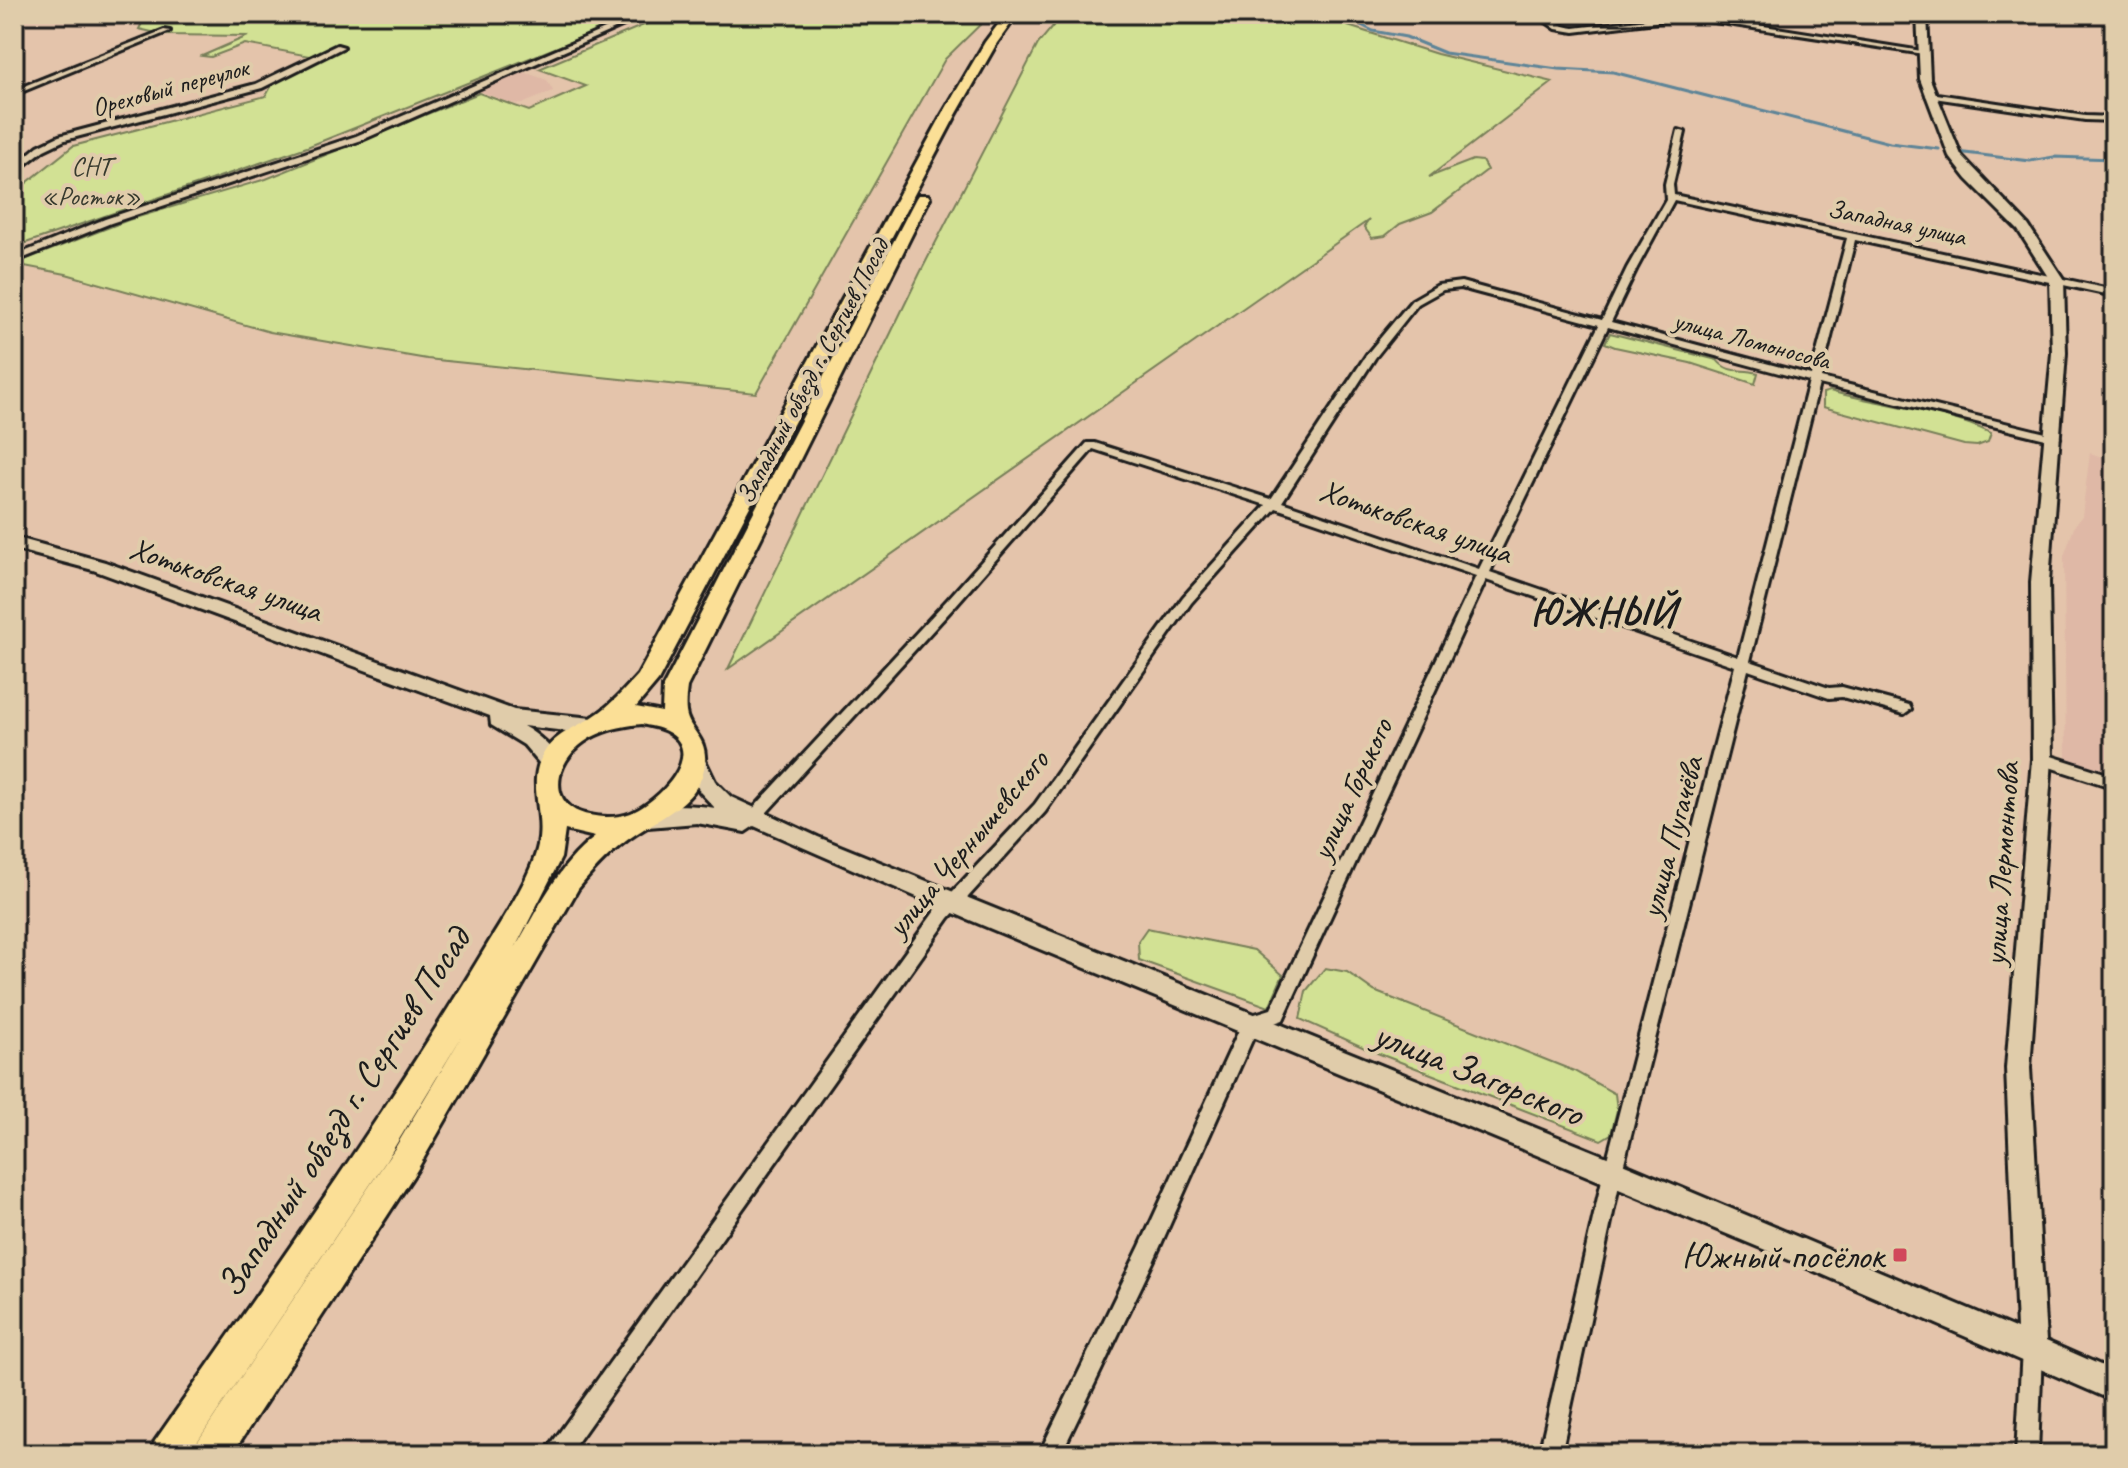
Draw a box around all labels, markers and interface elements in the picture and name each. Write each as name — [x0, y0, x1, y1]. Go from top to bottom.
street label: Ореховый переулок — [88, 50, 254, 124]
park label: СНТ «Росток» — [41, 150, 141, 213]
street label: Западная улица — [1825, 192, 1970, 254]
street label: Западный объезд г. Сергиев Посад — [729, 231, 898, 510]
street label: улица Ломоносова — [1668, 303, 1835, 378]
street label: Хотьковская улица — [1314, 469, 1519, 574]
street label: Хотьковская улица — [124, 527, 329, 632]
district label: ЮЖНЫЙ — [1531, 587, 1682, 637]
street label: улица Горького — [1300, 710, 1403, 868]
street label: улица Чернышевского — [876, 740, 1059, 947]
street label: улица Пугачёва — [1630, 750, 1713, 924]
street label: улица Лермонтова — [1974, 759, 2029, 969]
street label: Западный объезд г. Сергиев Посад — [206, 915, 483, 1306]
street label: улица Загорского — [1366, 1009, 1593, 1138]
place label: Южный посёлок — [1682, 1232, 1887, 1279]
marker: Южный посёлок — [1891, 1246, 1909, 1264]

